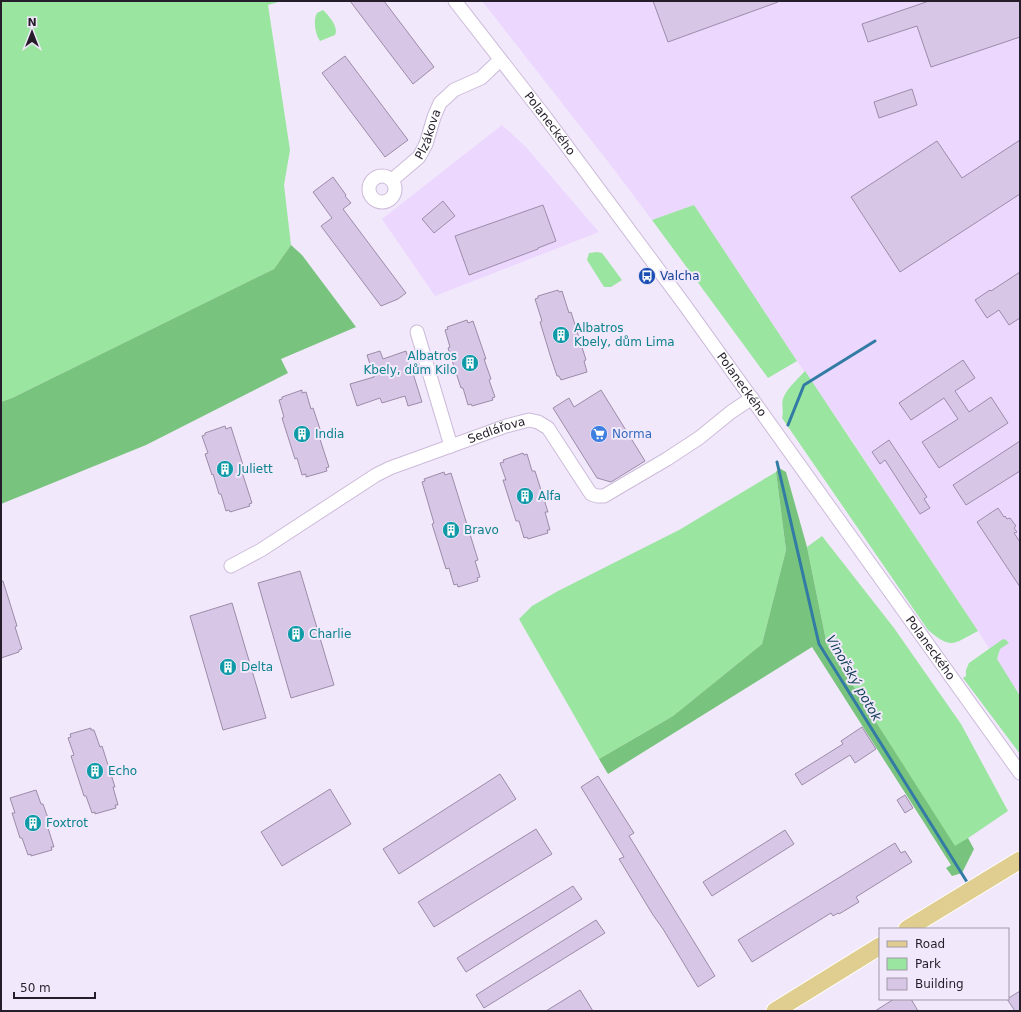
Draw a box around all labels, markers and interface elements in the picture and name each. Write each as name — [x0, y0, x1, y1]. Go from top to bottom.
north arrow — [12, 12, 52, 52]
text: N — [27, 16, 37, 29]
street label: Polaneckého — [522, 89, 578, 158]
street label: Plzákova — [412, 107, 444, 162]
bus stop icon: Valcha — [637, 266, 657, 286]
place label: Valcha — [660, 269, 700, 283]
place label: Albatros Kbely, dům Lima — [574, 321, 675, 349]
building icon: Albatros Kbely, dům Lima — [551, 325, 571, 345]
place label: Albatros Kbely, dům Kilo — [363, 349, 457, 377]
street label: Polaneckého — [714, 350, 769, 419]
building icon: Albatros Kbely, dům Kilo — [460, 353, 480, 373]
street label: Sedlářova — [466, 414, 527, 446]
building icon: India — [292, 424, 312, 444]
supermarket icon: Norma — [589, 424, 609, 444]
place label: India — [315, 427, 344, 441]
place label: Norma — [612, 427, 652, 441]
building icon: Juliett — [215, 459, 235, 479]
place label: Juliett — [237, 462, 273, 476]
building icon: Alfa — [515, 486, 535, 506]
place label: Alfa — [538, 489, 561, 503]
building icon: Bravo — [441, 520, 461, 540]
place label: Bravo — [464, 523, 499, 537]
street label: Polaneckého — [903, 613, 958, 683]
building icon: Charlie — [286, 624, 306, 644]
place label: Charlie — [309, 627, 351, 641]
water label: Vinořský potok — [823, 632, 885, 724]
building icon: Delta — [218, 657, 238, 677]
place label: Delta — [241, 660, 273, 674]
building icon: Echo — [85, 761, 105, 781]
place label: Echo — [108, 764, 137, 778]
building icon: Foxtrot — [23, 813, 43, 833]
place label: Foxtrot — [46, 816, 88, 830]
legend — [879, 928, 1009, 1000]
text: Road — [915, 937, 945, 951]
text: Park — [915, 957, 941, 971]
scale bar — [14, 974, 95, 1000]
text: Building — [915, 977, 964, 991]
text: 50 m — [20, 981, 51, 995]

